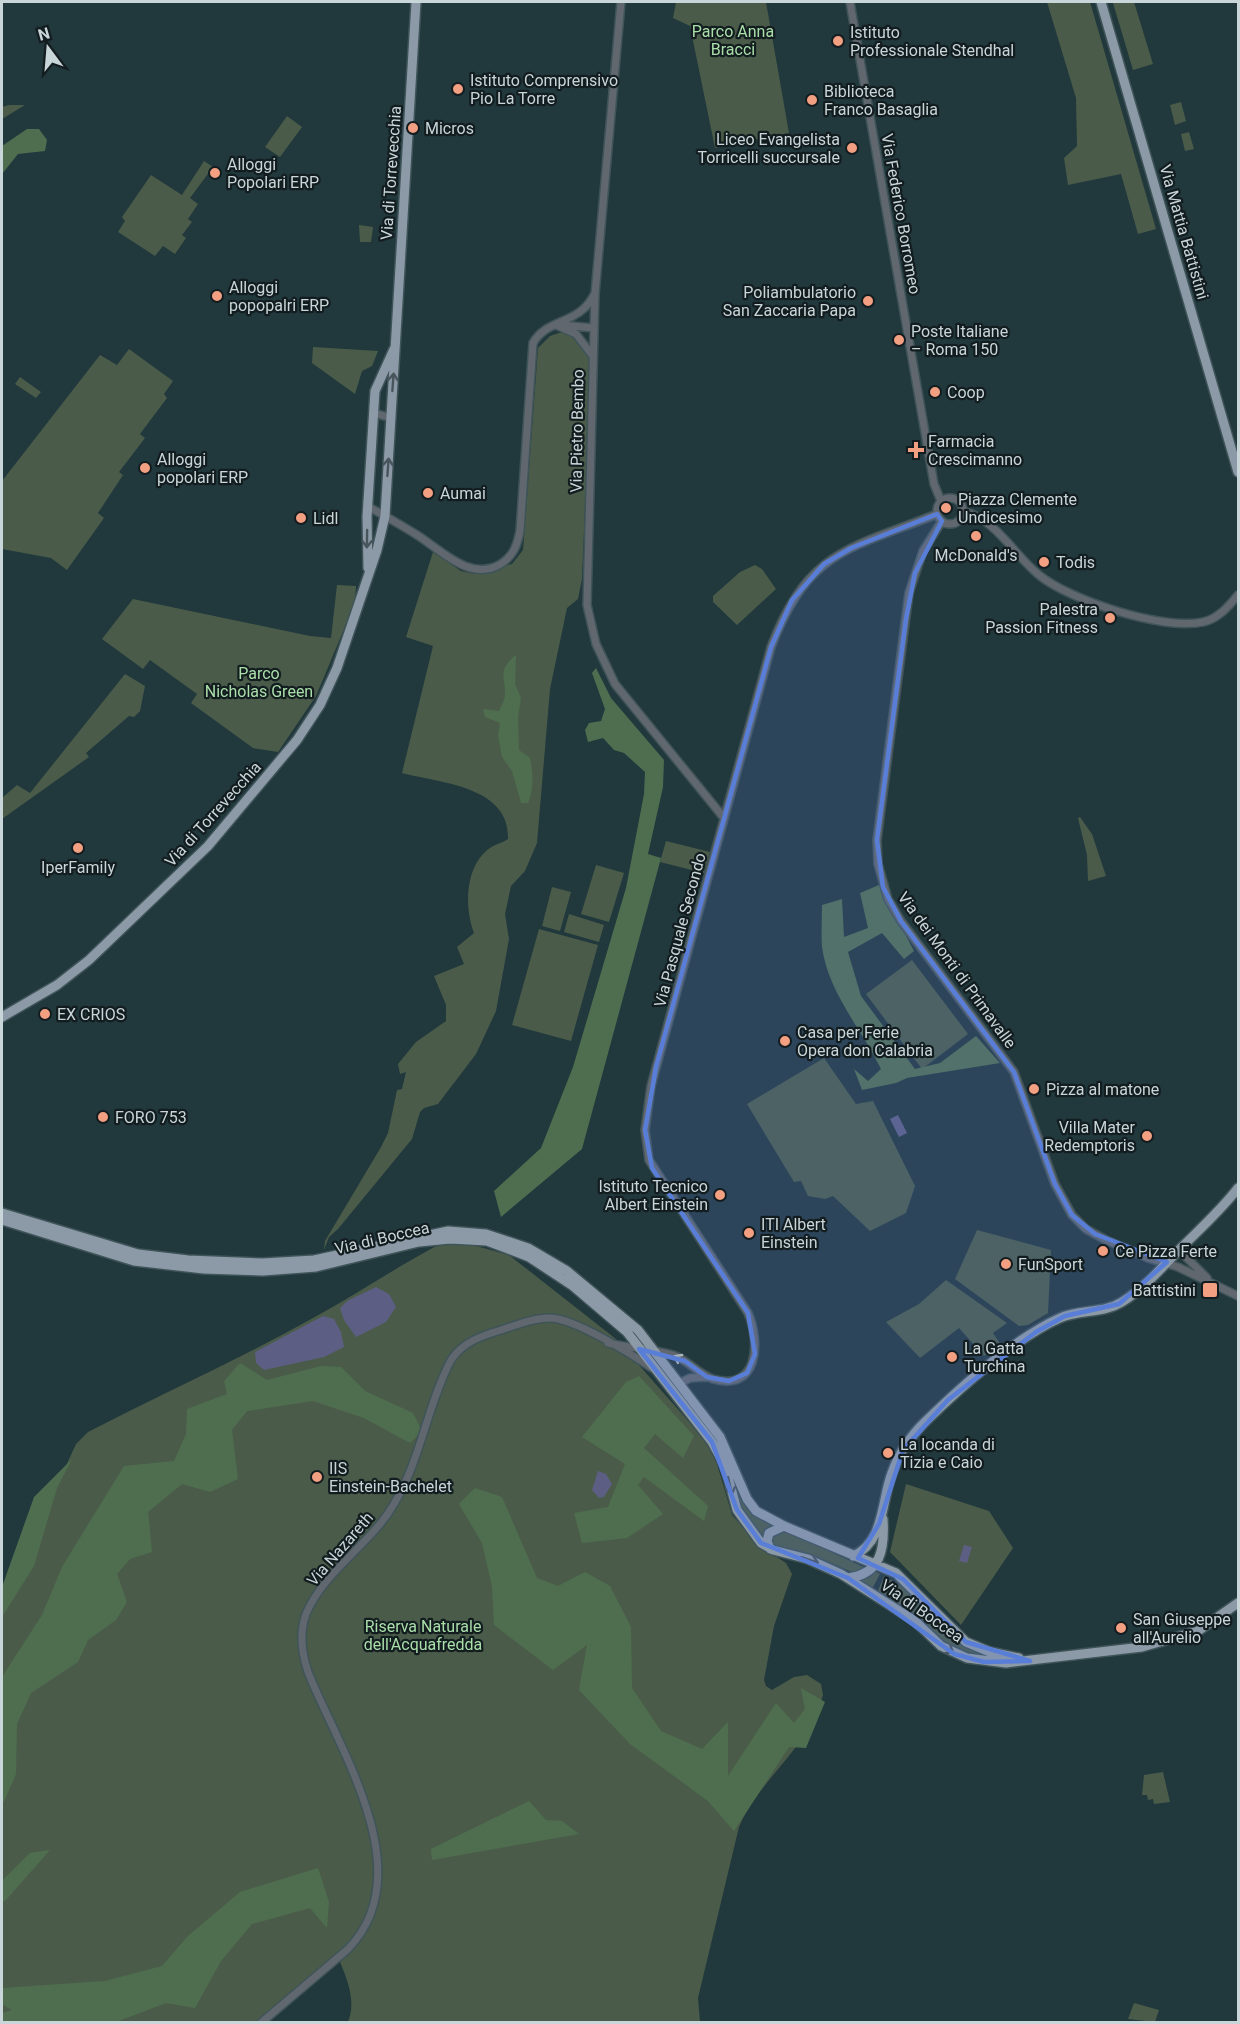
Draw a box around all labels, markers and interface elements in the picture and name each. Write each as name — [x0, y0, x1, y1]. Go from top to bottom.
north arrow — [18, 18, 78, 78]
park label: Parco Anna Bracci — [692, 22, 774, 59]
text: N — [36, 23, 52, 45]
place label: Istituto Professionale Stendhal — [850, 23, 1014, 60]
marker: Istituto Professionale Stendhal — [831, 34, 845, 48]
place label: Istituto Comprensivo Pio La Torre — [470, 71, 618, 108]
marker: Istituto Comprensivo Pio La Torre — [451, 82, 465, 96]
place label: Biblioteca Franco Basaglia — [824, 82, 938, 119]
marker: Biblioteca Franco Basaglia — [805, 93, 819, 107]
street label: Via di Torrevecchia — [377, 105, 405, 241]
place label: Micros — [425, 119, 474, 138]
marker: Micros — [406, 121, 420, 135]
place label: Liceo Evangelista Torricelli succursale — [697, 130, 840, 167]
street label: Via Federico Borromeo — [878, 132, 924, 296]
marker: Liceo Evangelista Torricelli succursale — [845, 141, 859, 155]
place label: Alloggi Popolari ERP — [227, 155, 319, 192]
street label: Via Mattia Battistini — [1156, 162, 1212, 302]
marker: Alloggi Popolari ERP — [208, 166, 222, 180]
place label: Alloggi popopalri ERP — [229, 278, 329, 315]
place label: Poliambulatorio San Zaccaria Papa — [723, 283, 856, 320]
marker: Alloggi popopalri ERP — [210, 289, 224, 303]
marker: Poliambulatorio San Zaccaria Papa — [861, 294, 875, 308]
place label: Poste Italiane – Roma 150 — [911, 322, 1008, 359]
marker: Poste Italiane – Roma 150 — [892, 333, 906, 347]
street label: Via Pietro Bembo — [566, 369, 588, 493]
one-way arrow — [388, 373, 399, 393]
place label: Coop — [947, 383, 985, 402]
marker: Coop — [928, 385, 942, 399]
place label: Farmacia Crescimanno — [928, 432, 1022, 469]
marker: Farmacia Crescimanno — [909, 443, 923, 457]
place label: Alloggi popolari ERP — [157, 450, 248, 487]
one-way arrow — [383, 458, 394, 477]
marker: Alloggi popolari ERP — [138, 461, 152, 475]
place label: Aumai — [440, 484, 486, 503]
marker: Aumai — [421, 486, 435, 500]
place label: Piazza Clemente Undicesimo — [958, 490, 1077, 527]
marker: Piazza Clemente Undicesimo — [939, 501, 953, 515]
place label: Lidl — [313, 509, 338, 528]
marker: Lidl — [294, 511, 308, 525]
one-way arrow — [361, 528, 373, 548]
marker: McDonald's — [969, 529, 983, 543]
place label: McDonald's — [935, 546, 1017, 565]
place label: Todis — [1056, 553, 1095, 572]
marker: Todis — [1037, 555, 1051, 569]
place label: Palestra Passion Fitness — [985, 600, 1098, 637]
marker: Palestra Passion Fitness — [1103, 611, 1117, 625]
park label: Parco Nicholas Green — [205, 664, 313, 701]
street label: Via di Torrevecchia — [161, 758, 265, 870]
marker: IperFamily — [71, 841, 85, 855]
street label: Via Pasquale Secondo — [650, 851, 710, 1009]
place label: IperFamily — [41, 858, 115, 877]
street label: Via dei Monti di Primavalle — [894, 888, 1020, 1052]
place label: EX CRIOS — [57, 1005, 125, 1024]
marker: EX CRIOS — [38, 1007, 52, 1021]
place label: Casa per Ferie Opera don Calabria — [797, 1023, 933, 1060]
marker: Casa per Ferie Opera don Calabria — [778, 1034, 792, 1048]
place label: Pizza al matone — [1046, 1080, 1159, 1099]
marker: Pizza al matone — [1027, 1082, 1041, 1096]
place label: FORO 753 — [115, 1108, 187, 1127]
marker: FORO 753 — [96, 1110, 110, 1124]
place label: Villa Mater Redemptoris — [1044, 1118, 1136, 1155]
marker: Villa Mater Redemptoris — [1140, 1129, 1154, 1143]
place label: Istituto Tecnico Albert Einstein — [598, 1177, 708, 1214]
marker: Istituto Tecnico Albert Einstein — [713, 1188, 727, 1202]
place label: ITI Albert Einstein — [761, 1215, 826, 1252]
street label: Via di Boccea — [333, 1218, 431, 1258]
marker: ITI Albert Einstein — [742, 1226, 756, 1240]
place label: Ce Pizza Ferte — [1115, 1242, 1217, 1261]
marker: Ce Pizza Ferte — [1096, 1244, 1110, 1258]
place label: FunSport — [1018, 1255, 1083, 1274]
marker: FunSport — [999, 1257, 1013, 1271]
place label: Battistini — [1133, 1281, 1196, 1300]
marker: Battistini — [1201, 1281, 1219, 1299]
place label: La Gatta Turchina — [964, 1339, 1026, 1376]
marker: La Gatta Turchina — [945, 1350, 959, 1364]
one-way arrow — [674, 1354, 692, 1366]
place label: La locanda di Tizia e Caio — [900, 1435, 995, 1472]
marker: La locanda di Tizia e Caio — [881, 1446, 895, 1460]
place label: IIS Einstein-Bachelet — [329, 1459, 452, 1496]
marker: IIS Einstein-Bachelet — [310, 1470, 324, 1484]
one-way arrow — [725, 1476, 737, 1495]
street label: Via Nazareth — [303, 1508, 377, 1590]
one-way arrow — [800, 1556, 819, 1567]
street label: Via di Boccea — [877, 1575, 967, 1647]
place label: San Giuseppe all'Aurelio — [1133, 1610, 1231, 1647]
park label: Riserva Naturale dell'Acquafredda — [364, 1617, 482, 1654]
marker: San Giuseppe all'Aurelio — [1114, 1621, 1128, 1635]
one-way arrow — [937, 1643, 954, 1655]

